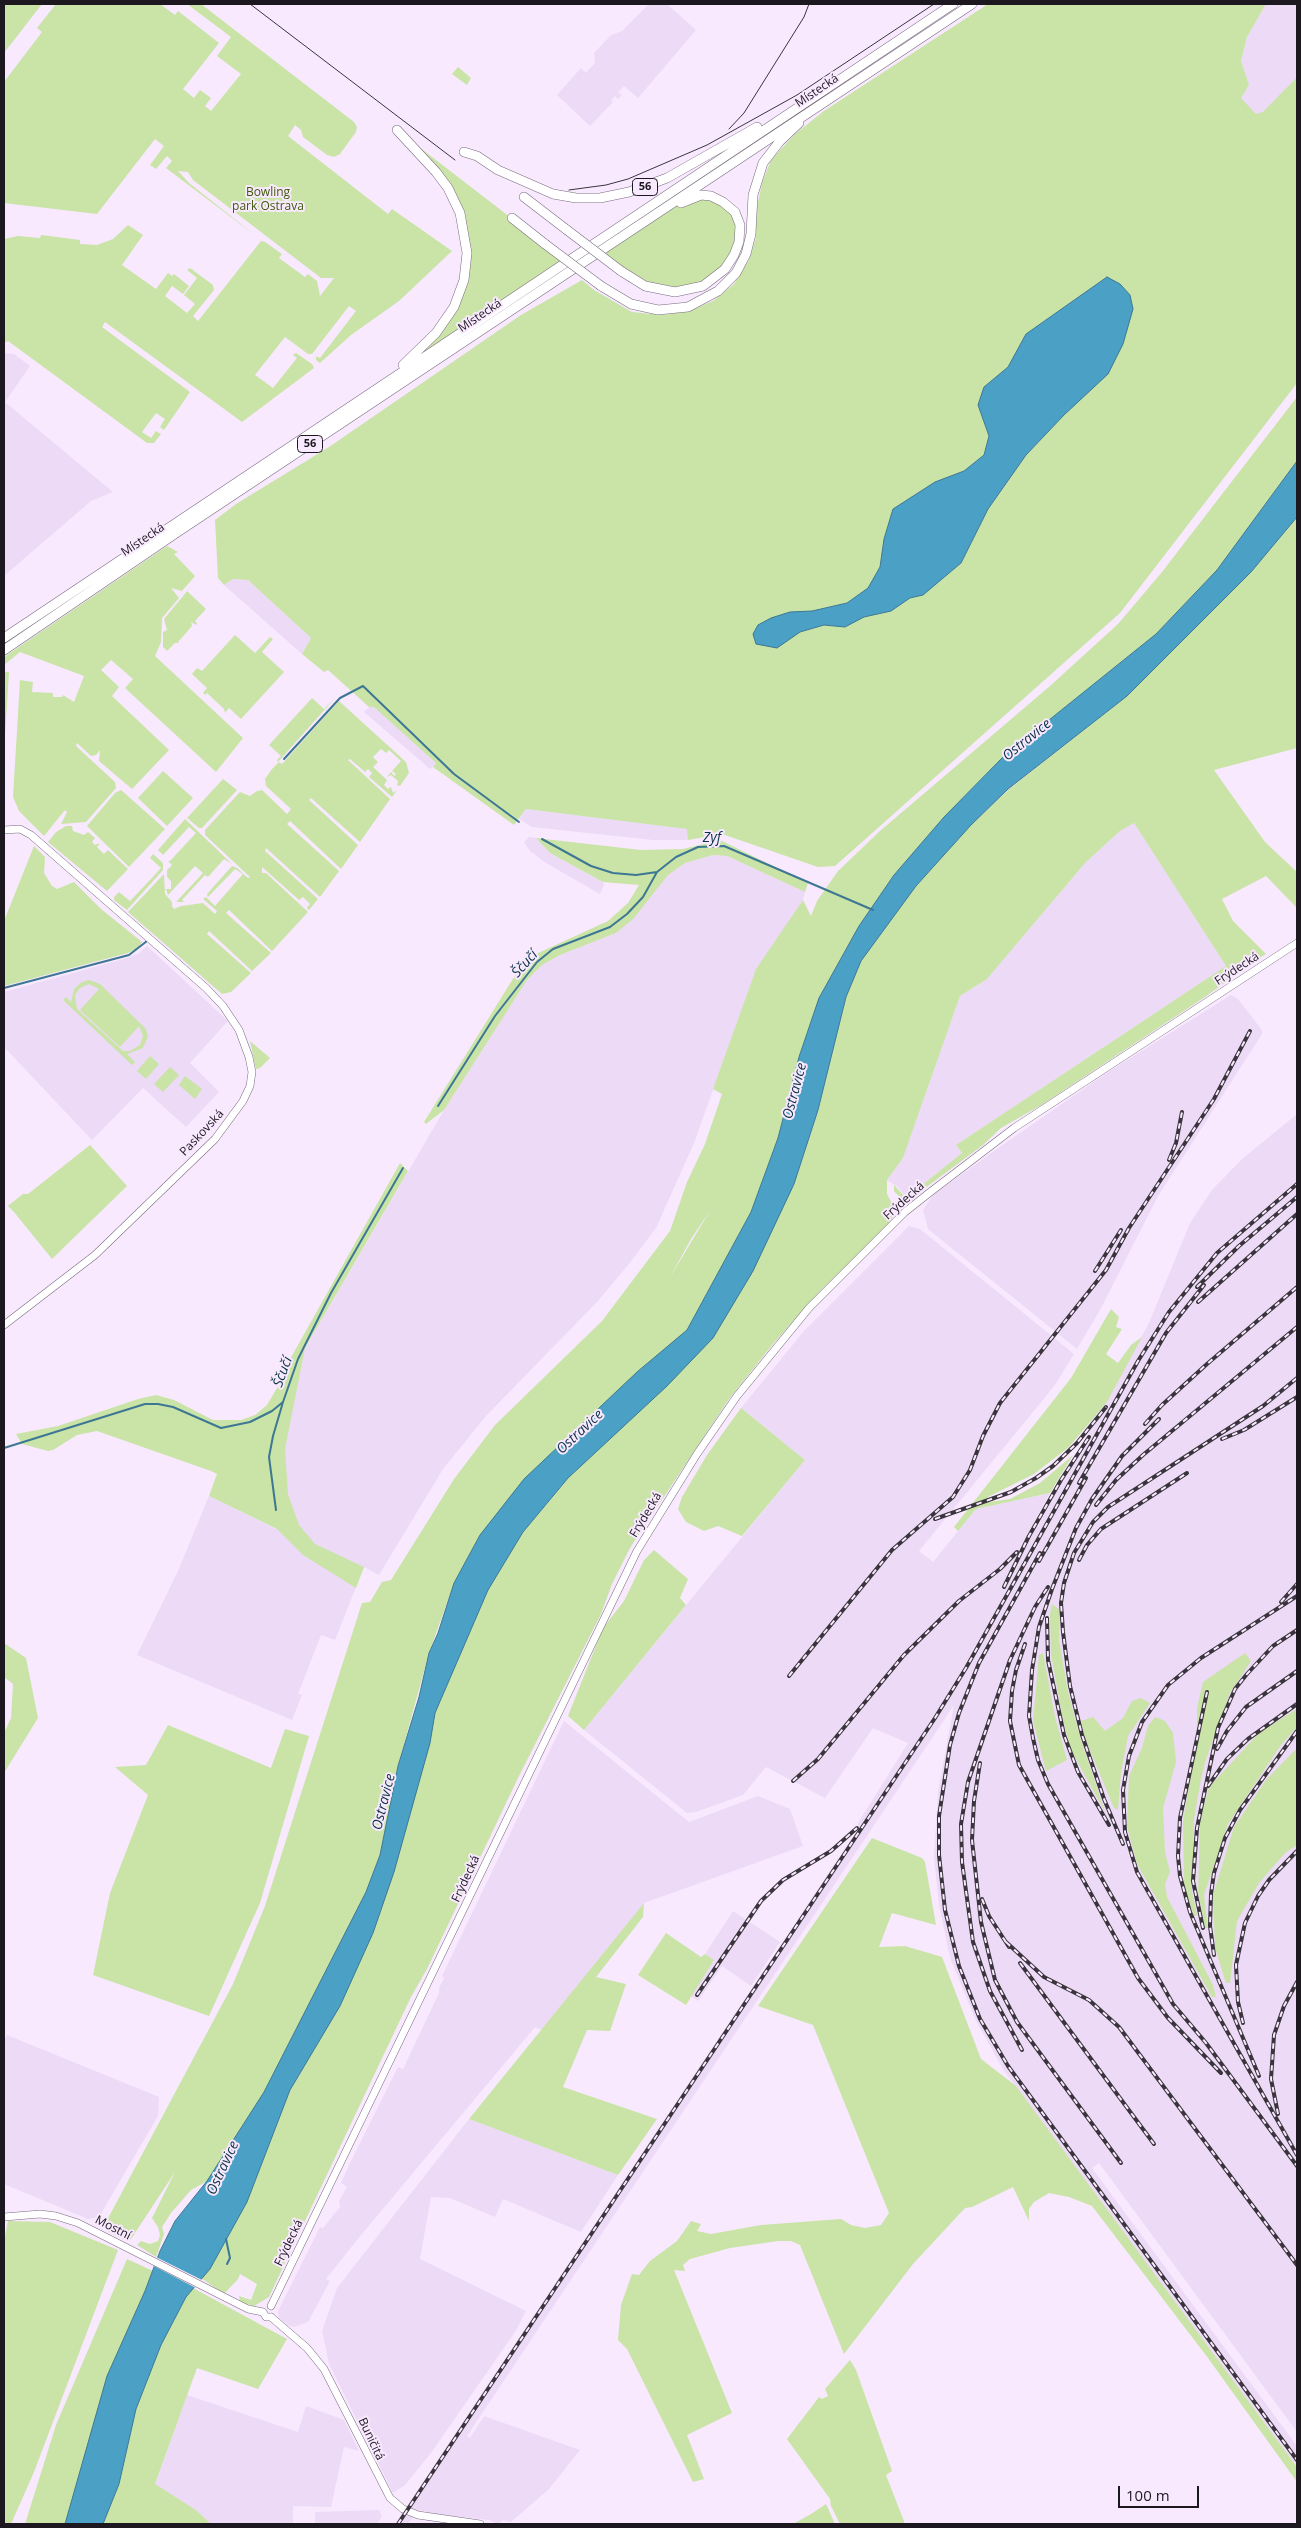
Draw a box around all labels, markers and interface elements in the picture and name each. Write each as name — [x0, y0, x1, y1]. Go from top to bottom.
street label: Místecká — [793, 71, 841, 111]
road number: 56 — [632, 178, 658, 196]
park label: Bowling park Ostrava — [232, 186, 304, 214]
street label: Místecká — [456, 296, 504, 336]
road number: 56 — [298, 436, 322, 452]
street label: Místecká — [119, 520, 167, 560]
water label: Ostravice — [999, 715, 1055, 765]
water label: Zyf — [703, 830, 721, 846]
water label: Ščučí — [508, 947, 542, 981]
street label: Frýdecká — [1212, 949, 1262, 989]
water label: Ostravice — [779, 1061, 811, 1121]
street label: Paskovská — [177, 1107, 227, 1159]
street label: Frýdecká — [881, 1179, 927, 1223]
water label: Ščučí — [270, 1354, 296, 1390]
water label: Ostravice — [553, 1406, 607, 1458]
street label: Frýdecká — [627, 1490, 665, 1540]
water label: Ostravice — [369, 1772, 399, 1832]
street label: Frýdecká — [449, 1853, 483, 1905]
water label: Ostravice — [203, 2138, 243, 2198]
street label: Mostní — [93, 2213, 133, 2243]
street label: Frýdecká — [272, 2217, 306, 2269]
street label: Buničitá — [355, 2415, 387, 2463]
scale bar — [1121, 2476, 1202, 2508]
text: 100 m — [1126, 2485, 1170, 2505]

